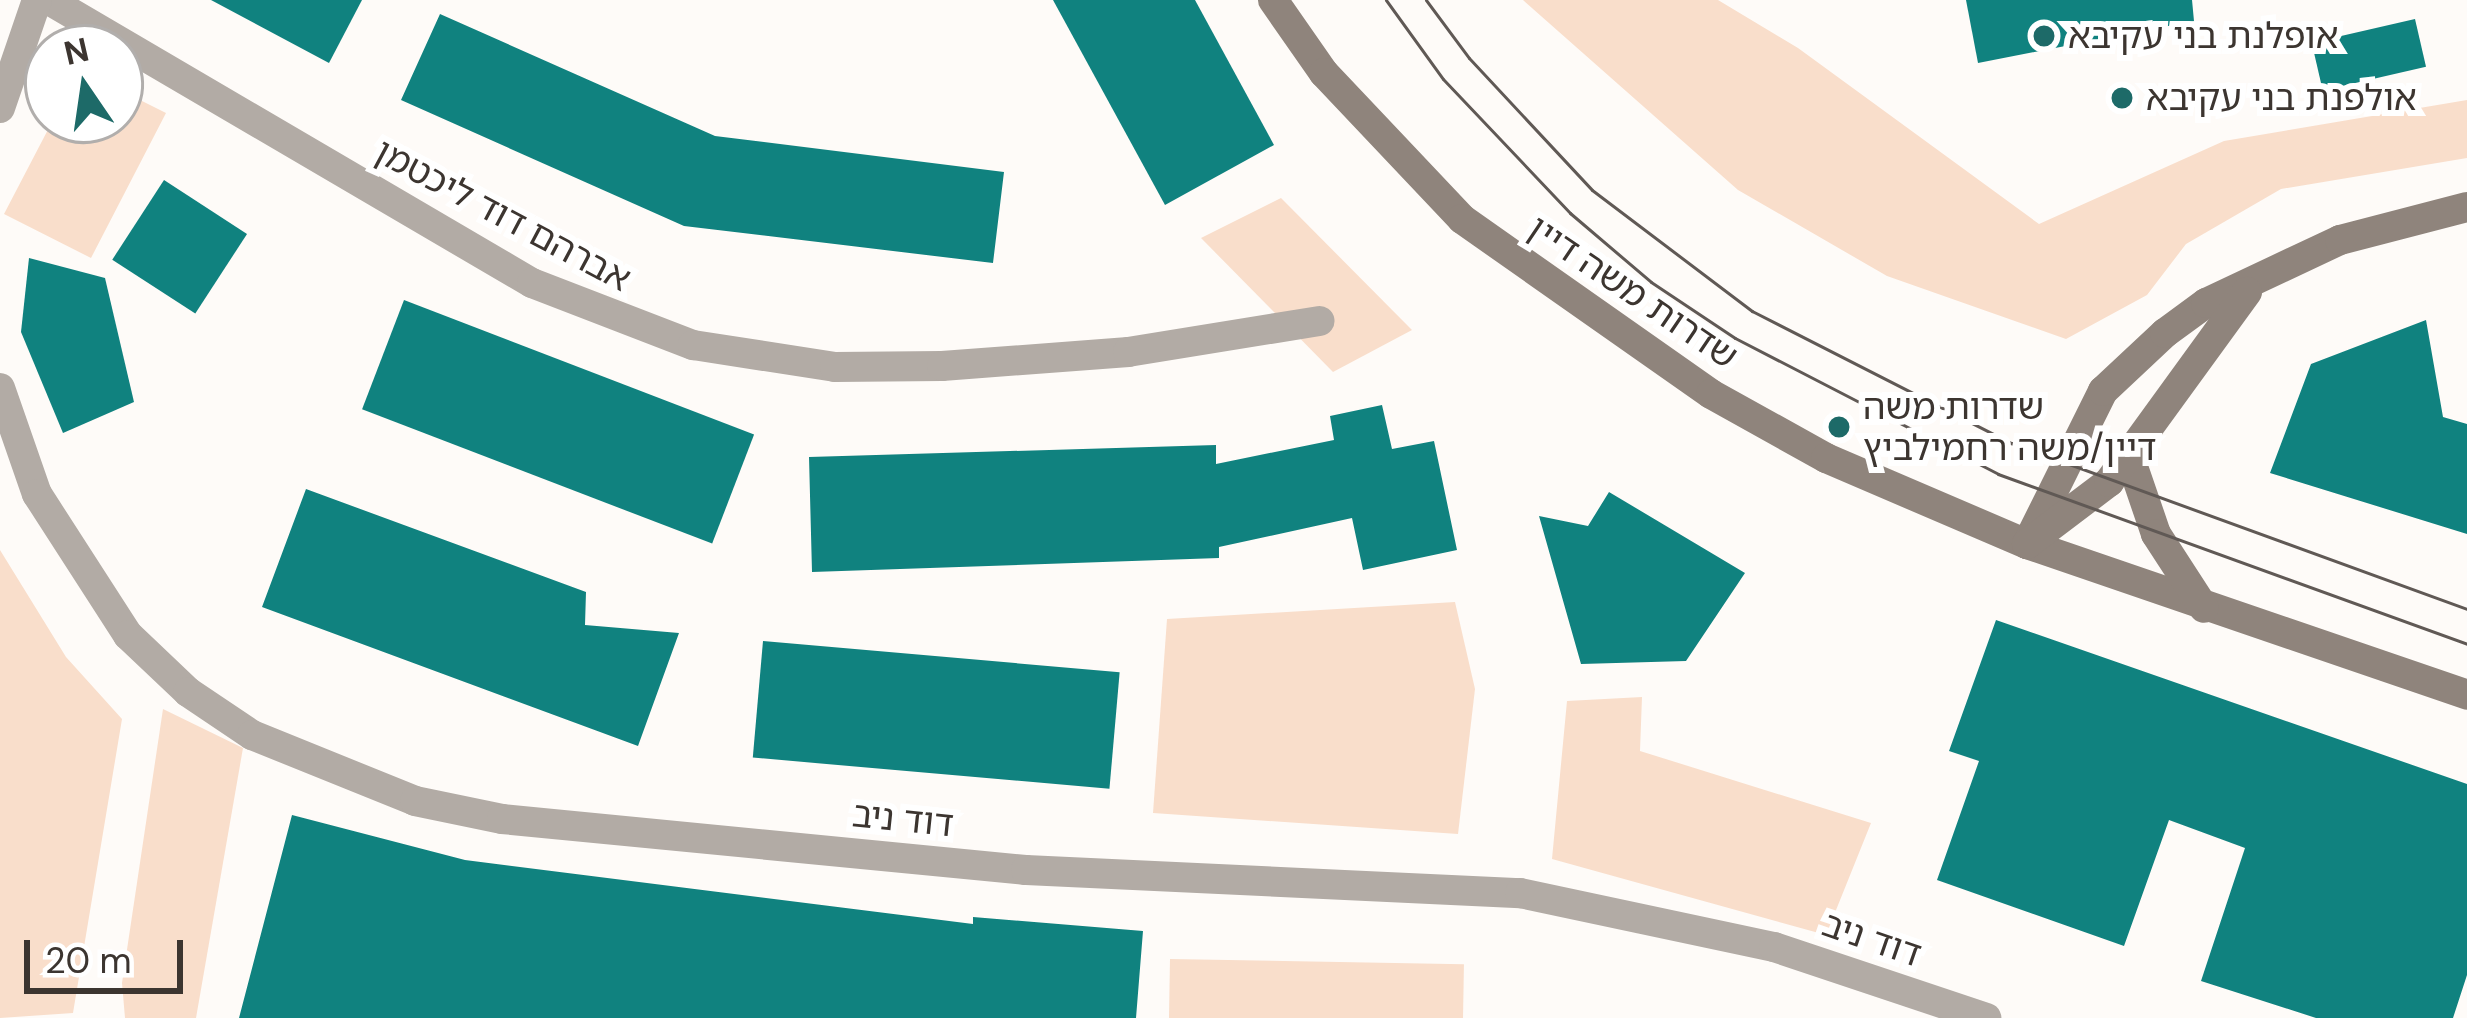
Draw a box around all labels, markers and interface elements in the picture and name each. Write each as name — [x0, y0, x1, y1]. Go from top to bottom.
place label: אופלנת בני עקיבא — [2068, 14, 2338, 58]
marker: אופלנת בני עקיבא — [2031, 23, 2057, 49]
north arrow — [24, 24, 144, 144]
text: N — [60, 28, 93, 75]
place label: אולפנת בני עקיבא — [2146, 76, 2417, 120]
marker: אולפנת בני עקיבא — [2109, 85, 2135, 111]
street label: אברהם דוד ליכטמן — [368, 130, 638, 300]
street label: שדרות משה דיין — [1520, 206, 1746, 378]
place label: שדרות משה דיין/משה רחמילביץ — [1863, 384, 2157, 469]
marker: שדרות משה דיין/משה רחמילביץ — [1826, 414, 1852, 440]
street label: דוד ניב — [850, 792, 956, 846]
street label: דוד ניב — [1817, 902, 1927, 976]
scale bar — [30, 916, 189, 990]
text: 20 m — [45, 937, 132, 984]

